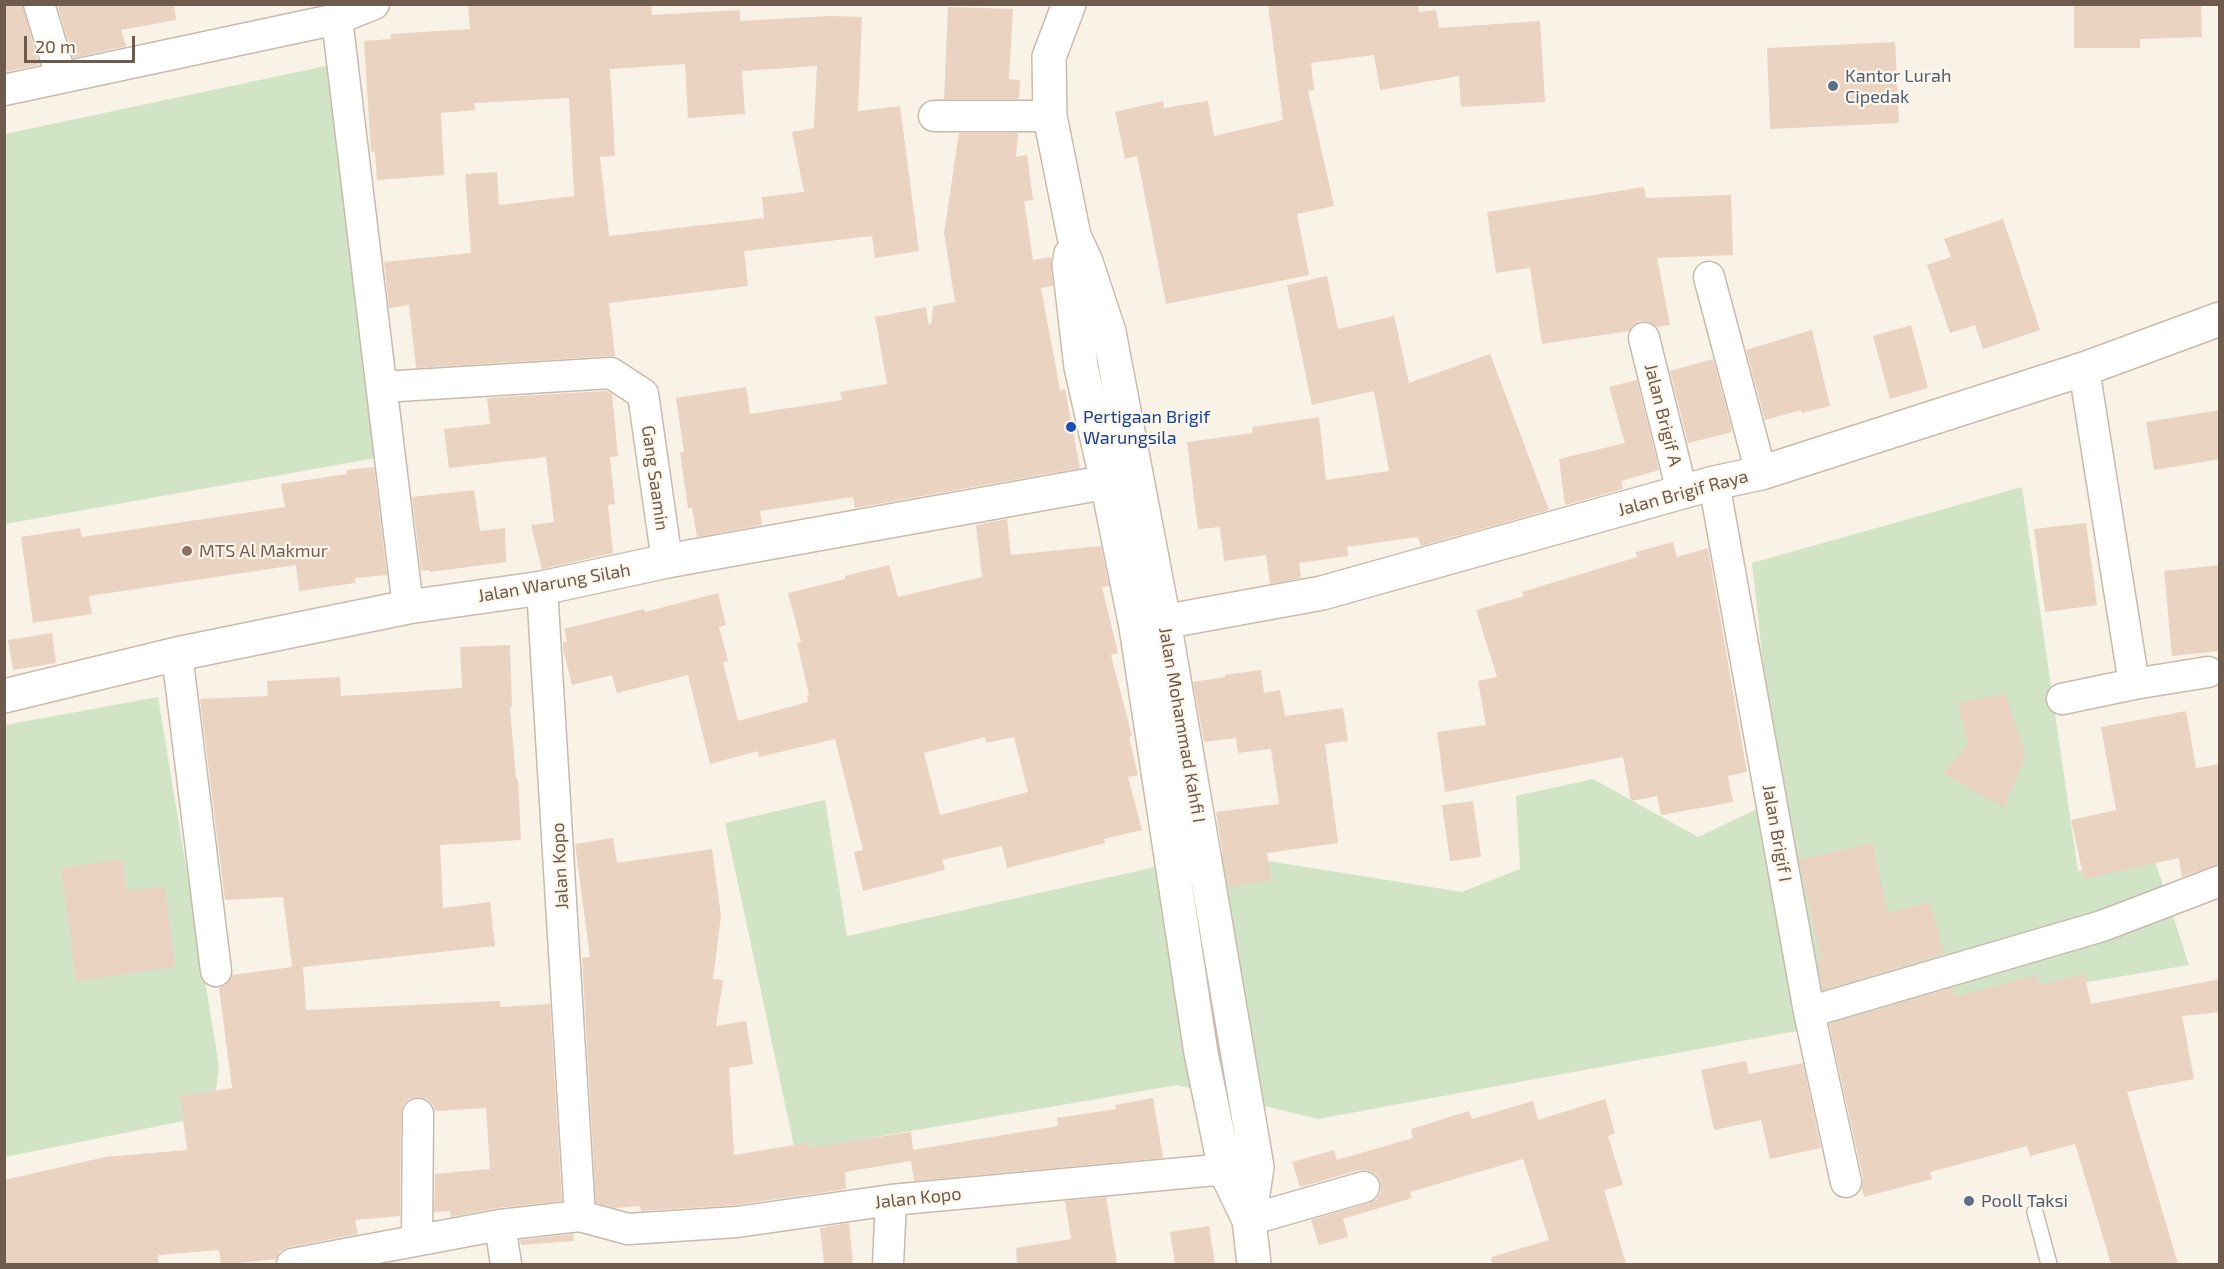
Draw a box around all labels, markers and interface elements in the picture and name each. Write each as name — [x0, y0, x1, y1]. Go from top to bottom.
scale bar — [27, 24, 138, 62]
text: 20 m — [35, 35, 76, 57]
place label: Kantor Lurah Cipedak — [1845, 65, 1951, 107]
marker: Kantor Lurah Cipedak — [1826, 79, 1840, 93]
street label: Jalan Brigif A — [1640, 361, 1686, 469]
place label: Pertigaan Brigif Warungsila — [1083, 406, 1210, 448]
marker: Pertigaan Brigif Warungsila — [1064, 420, 1078, 434]
street label: Gang Saamin — [637, 424, 673, 532]
street label: Jalan Brigif Raya — [1615, 465, 1751, 521]
place label: MTS Al Makmur — [199, 540, 328, 562]
marker: MTS Al Makmur — [180, 544, 194, 558]
street label: Jalan Warung Silah — [476, 559, 632, 607]
street label: Jalan Mohammad Kahfi I — [1154, 625, 1210, 825]
street label: Jalan Brigif I — [1758, 783, 1796, 883]
street label: Jalan Kopo — [547, 822, 573, 910]
street label: Jalan Kopo — [874, 1183, 962, 1213]
place label: Pooll Taksi — [1981, 1190, 2068, 1212]
marker: Pooll Taksi — [1962, 1194, 1976, 1208]

